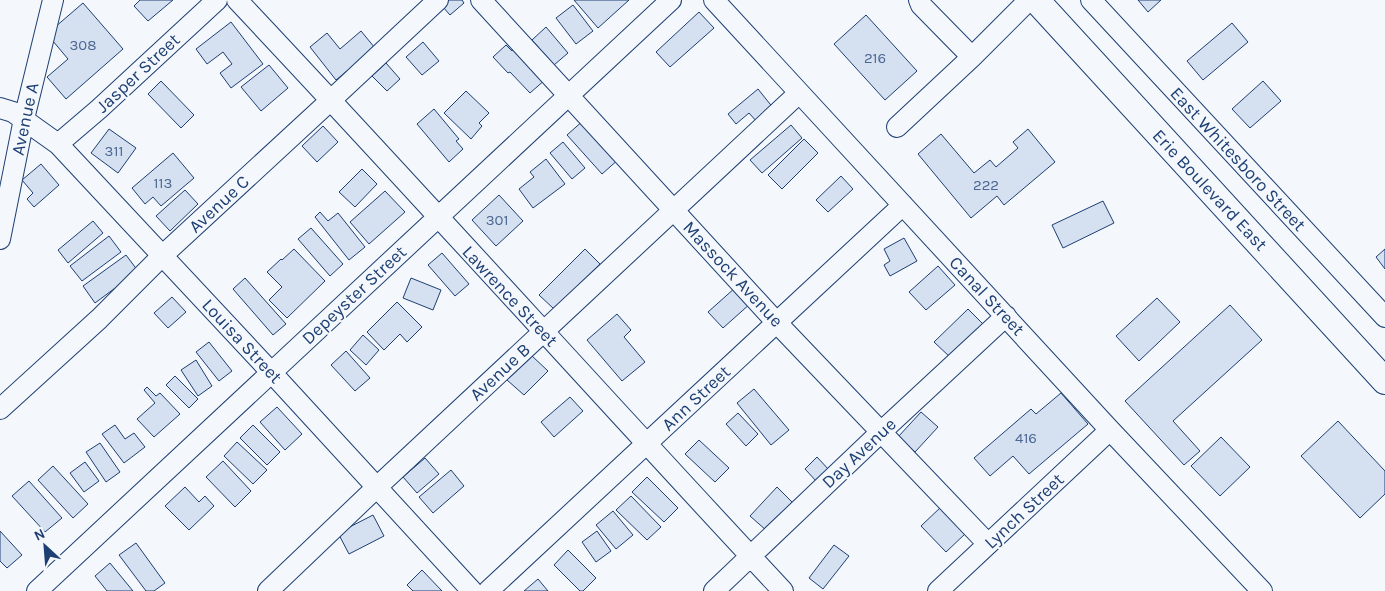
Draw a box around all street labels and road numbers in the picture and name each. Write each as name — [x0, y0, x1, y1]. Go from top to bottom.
street label: Jasper Street — [92, 28, 185, 117]
street label: Avenue A — [7, 81, 43, 157]
street label: East Whitesboro Street — [1166, 82, 1311, 236]
street label: Erie Boulevard East — [1148, 125, 1272, 256]
street label: Avenue C — [184, 171, 254, 237]
street label: Massock Avenue — [678, 216, 788, 332]
street label: Depeyster Street — [297, 241, 411, 349]
street label: Lawrence Street — [458, 241, 563, 351]
street label: Canal Street — [945, 252, 1029, 340]
street label: Louisa Street — [197, 294, 287, 388]
street label: Avenue B — [465, 338, 535, 406]
street label: Ann Street — [657, 361, 735, 435]
street label: Day Avenue — [817, 413, 901, 493]
street label: Lynch Street — [980, 468, 1069, 553]

